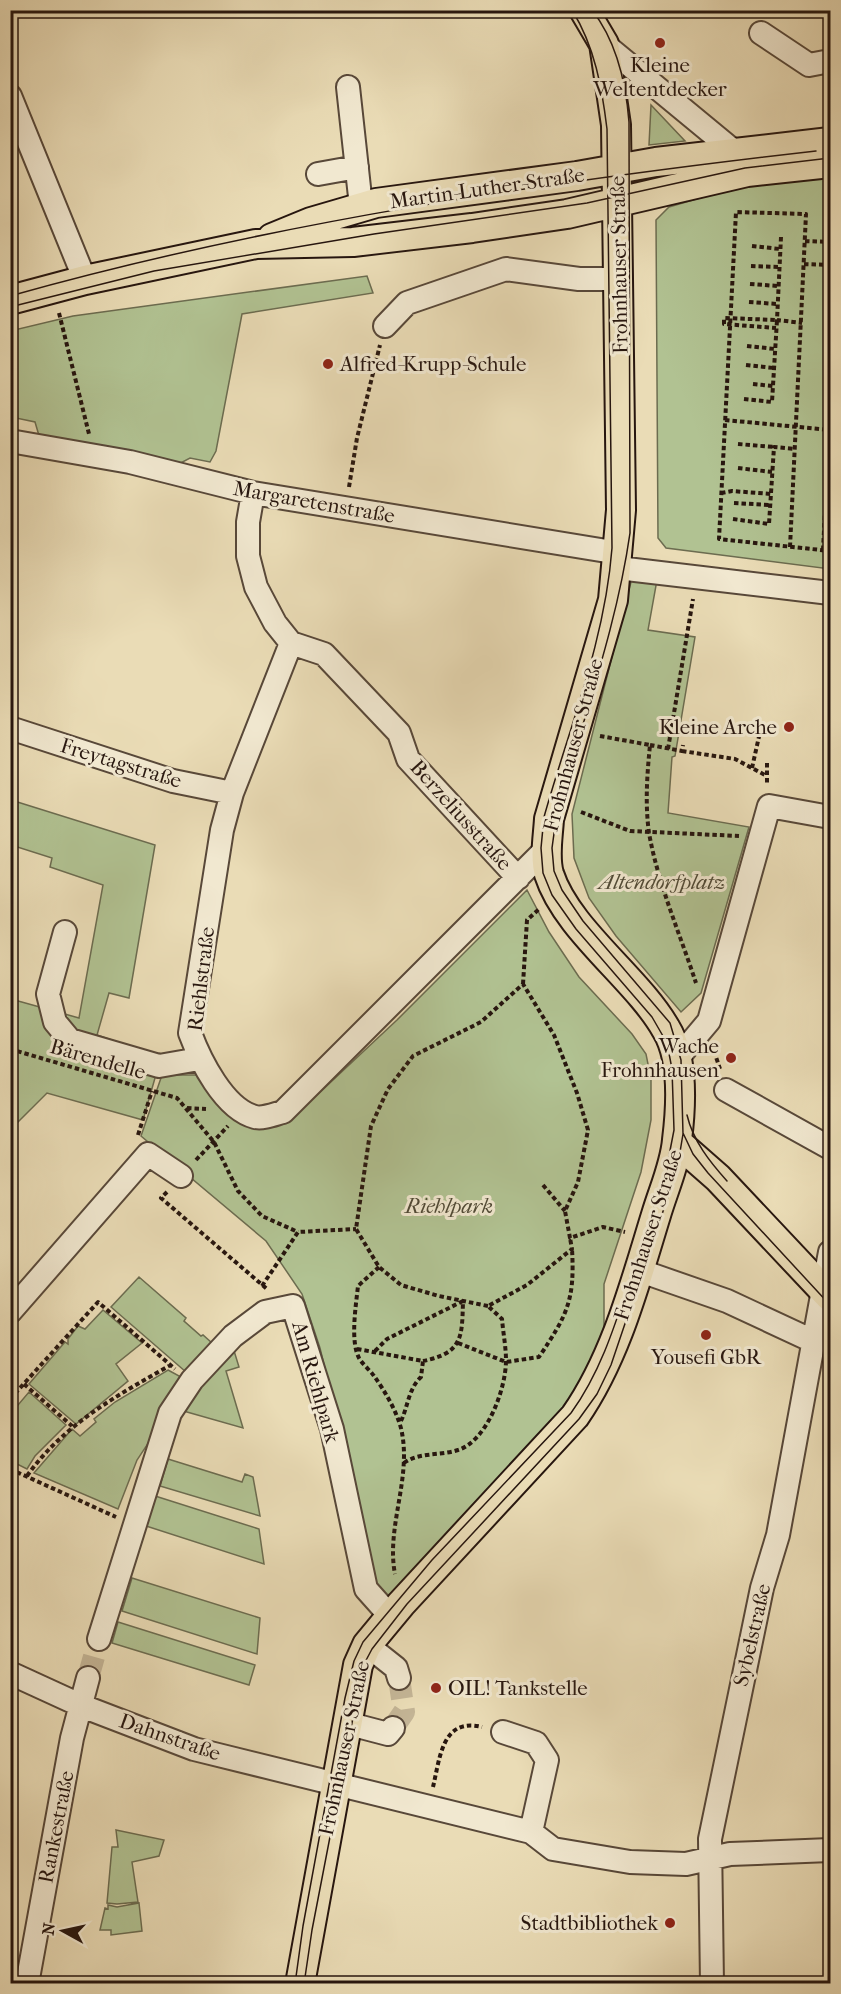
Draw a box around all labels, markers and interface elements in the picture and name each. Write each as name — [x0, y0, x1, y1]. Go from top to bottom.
marker: Kleine Weltentdecker — [653, 36, 667, 50]
place label: Kleine Weltentdecker — [592, 53, 727, 101]
street label: Martin-Luther-Straße — [388, 162, 586, 214]
street label: Frohnhauser Straße — [605, 176, 633, 354]
place label: Alfred-Krupp-Schule — [339, 352, 526, 376]
marker: Alfred-Krupp-Schule — [321, 357, 335, 371]
street label: Margaretenstraße — [231, 476, 397, 528]
street label: Frohnhauser Straße — [538, 656, 608, 834]
place label: Kleine Arche — [659, 715, 777, 739]
marker: Kleine Arche — [782, 720, 796, 734]
street label: Freytagstraße — [57, 733, 185, 793]
street label: Berzeliusstraße — [405, 755, 517, 875]
park label: Altendorfplatz — [596, 870, 725, 894]
street label: Riehlstraße — [183, 925, 219, 1033]
street label: Bärendelle — [47, 1034, 149, 1084]
place label: Wache Frohnhausen — [601, 1034, 719, 1082]
marker: Wache Frohnhausen — [724, 1051, 738, 1065]
street label: Frohnhauser Straße — [609, 1147, 687, 1323]
park label: Riehlpark — [403, 1194, 493, 1218]
street label: Am Riehlpark — [287, 1317, 345, 1446]
marker: Yousefi GbR — [699, 1328, 713, 1342]
place label: Yousefi GbR — [650, 1345, 762, 1369]
street label: Sybelstraße — [729, 1581, 775, 1689]
street label: Frohnhauser Straße — [314, 1658, 374, 1838]
place label: OIL! Tankstelle — [448, 1676, 588, 1700]
marker: OIL! Tankstelle — [429, 1681, 443, 1695]
street label: Dahnstraße — [116, 1708, 224, 1766]
street label: Rankestraße — [33, 1769, 79, 1885]
north arrow — [33, 1901, 93, 1961]
place label: Stadtbibliothek — [521, 1911, 658, 1935]
marker: Stadtbibliothek — [663, 1916, 677, 1930]
text: N — [38, 1921, 59, 1936]

